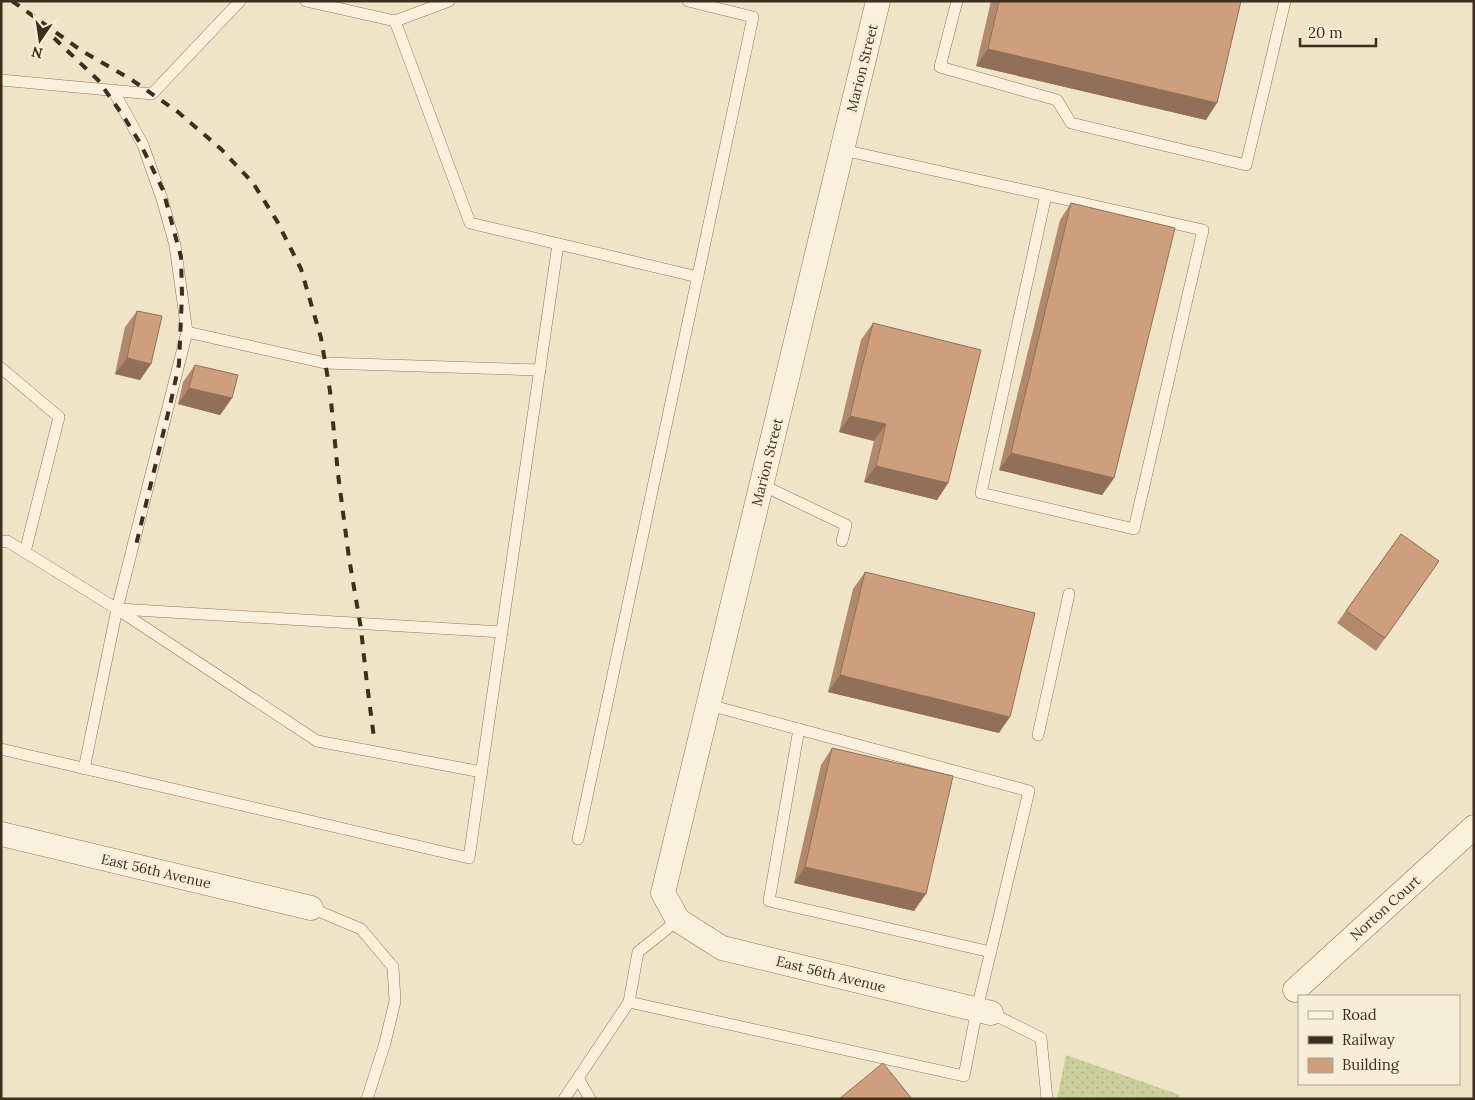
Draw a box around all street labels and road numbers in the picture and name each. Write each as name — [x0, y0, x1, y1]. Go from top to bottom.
street label: Marion Street — [842, 22, 882, 114]
street label: Marion Street — [747, 416, 787, 508]
street label: East 56th Avenue — [99, 850, 213, 892]
street label: Norton Court — [1346, 871, 1424, 944]
street label: East 56th Avenue — [774, 952, 888, 996]

